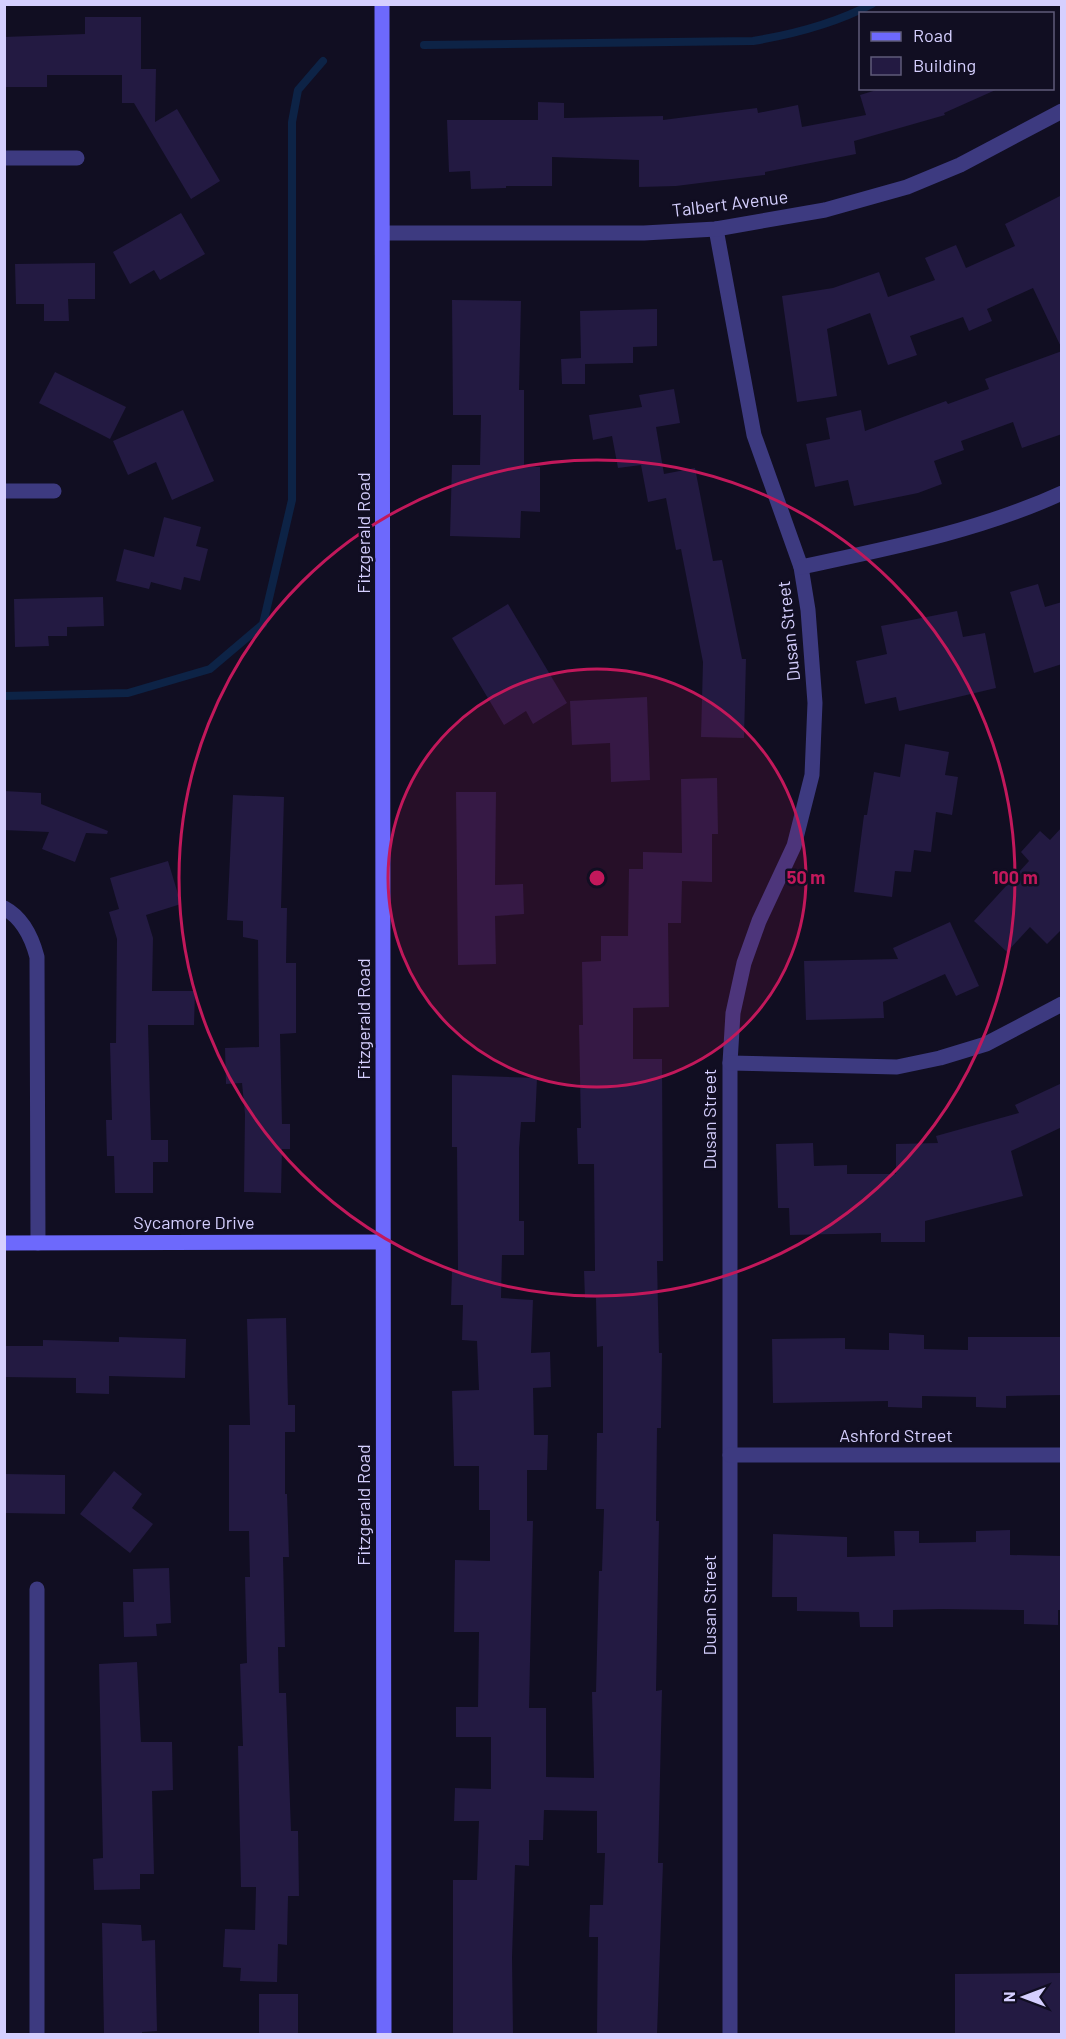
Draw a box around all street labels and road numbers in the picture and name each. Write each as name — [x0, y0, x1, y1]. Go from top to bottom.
street label: Talbert Avenue — [671, 185, 789, 221]
street label: Fitzgerald Road — [352, 472, 374, 594]
street label: Dusan Street — [772, 580, 804, 682]
street label: Fitzgerald Road — [352, 958, 374, 1080]
street label: Dusan Street — [698, 1069, 720, 1169]
street label: Sycamore Drive — [133, 1211, 255, 1233]
street label: Ashford Street — [839, 1424, 953, 1446]
street label: Fitzgerald Road — [352, 1444, 374, 1566]
street label: Dusan Street — [698, 1555, 720, 1655]

